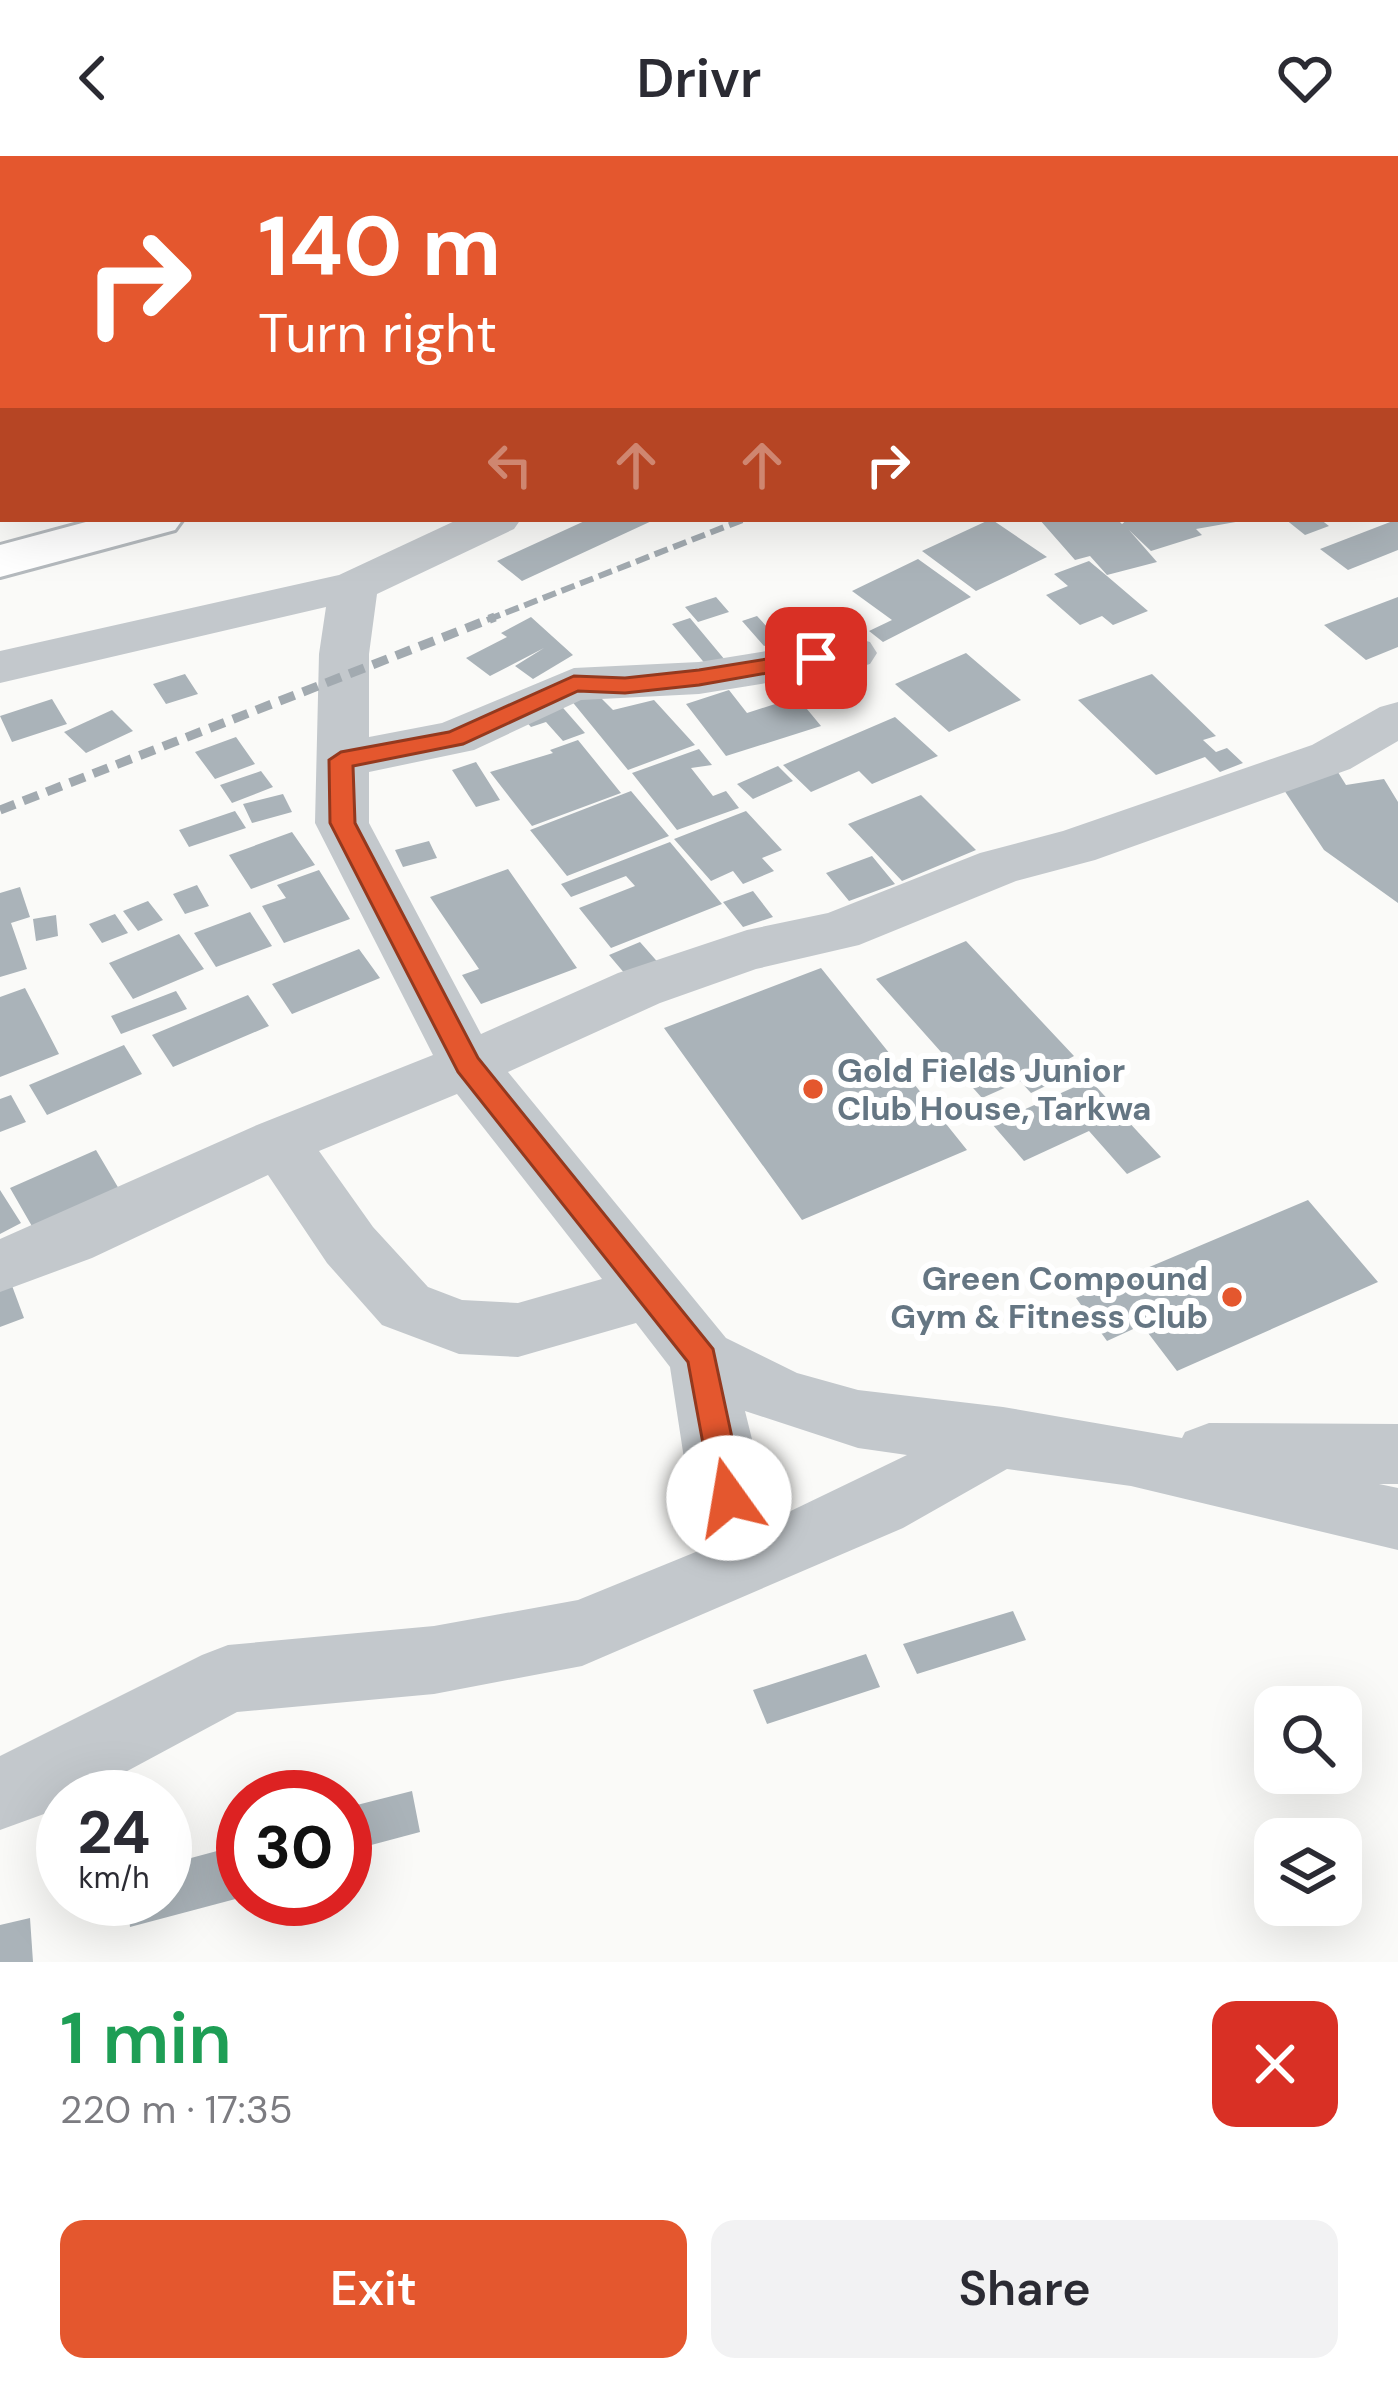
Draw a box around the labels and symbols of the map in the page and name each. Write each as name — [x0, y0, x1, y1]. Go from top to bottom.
pin — [765, 607, 867, 709]
place label: Gold Fields Junior Club House, Tarkwa — [837, 1049, 1151, 1130]
marker: Gold Fields Junior Club House, Tarkwa — [800, 1076, 826, 1102]
place label: Green Compound Gym & Fitness Club — [890, 1257, 1208, 1338]
marker: Green Compound Gym & Fitness Club — [1219, 1284, 1245, 1310]
position arrow — [666, 1435, 792, 1561]
speed limit sign: 30 — [216, 1770, 372, 1926]

